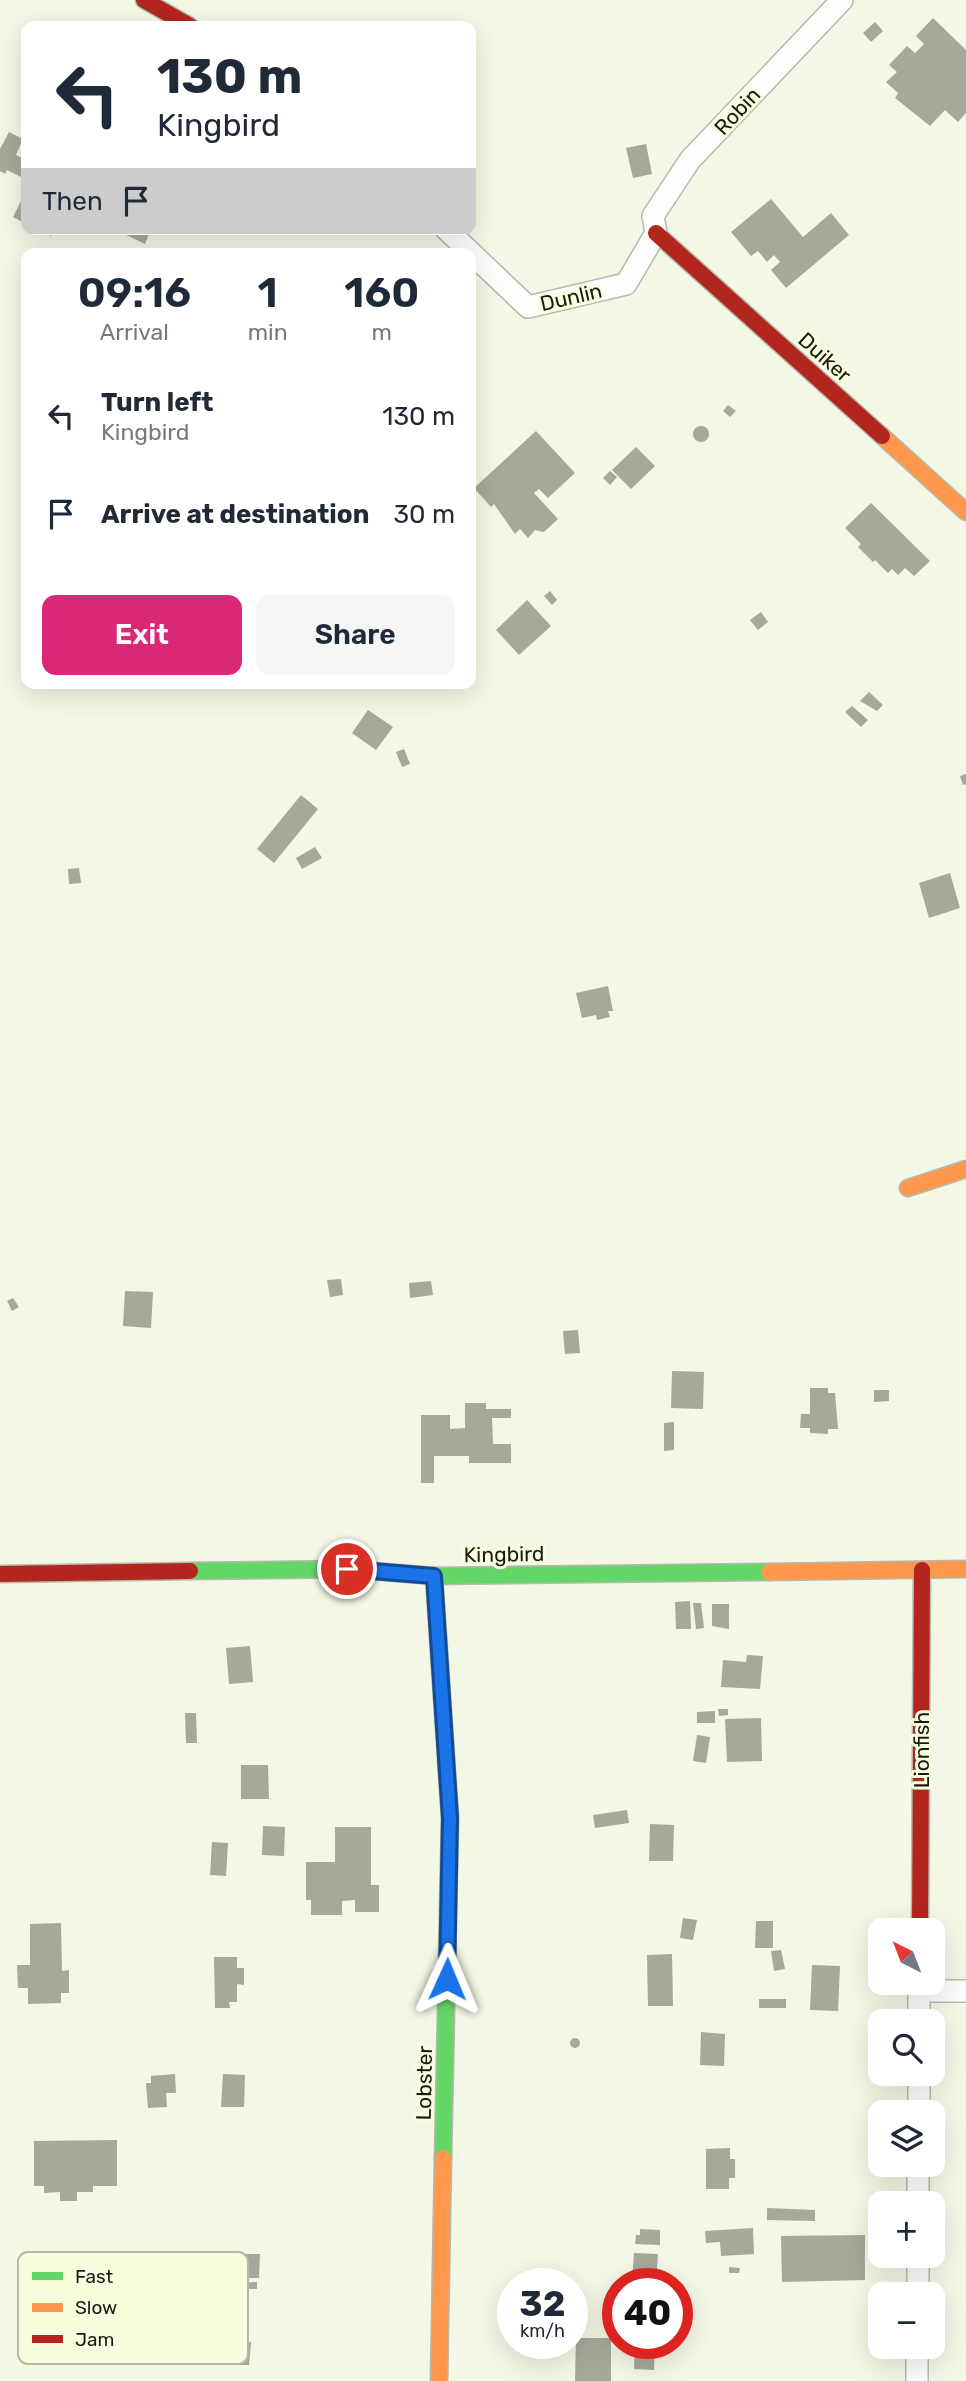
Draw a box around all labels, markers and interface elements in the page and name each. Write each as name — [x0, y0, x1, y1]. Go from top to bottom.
text: 130 m — [157, 47, 302, 105]
icon: left — [42, 49, 133, 140]
street label: Robin — [709, 82, 765, 140]
text: Kingbird — [157, 106, 280, 144]
icon: arrive — [117, 182, 155, 220]
text: Then — [42, 186, 103, 217]
text: 09:16 — [78, 268, 191, 318]
text: 1 — [258, 268, 278, 318]
text: 160 — [344, 268, 419, 318]
street label: Dunlin — [538, 278, 604, 316]
text: Arrival — [100, 318, 169, 346]
text: min — [248, 318, 288, 346]
text: m — [372, 318, 392, 346]
street label: Duiker — [793, 327, 857, 387]
text: Turn left — [101, 387, 213, 418]
icon: left — [42, 397, 80, 435]
text: 130 m — [382, 401, 455, 432]
text: Kingbird — [101, 418, 190, 446]
icon: arrive — [42, 495, 80, 533]
text: Arrive at destination — [101, 499, 369, 530]
text: 30 m — [393, 499, 455, 530]
button: Exit — [42, 595, 242, 675]
button: Share — [256, 595, 455, 675]
pin — [317, 1539, 377, 1599]
street label: Kingbird — [463, 1541, 545, 1567]
icon: arrive — [328, 1550, 366, 1588]
street label: Lionfish — [909, 1712, 934, 1788]
north arrow — [868, 1918, 945, 1995]
map controls — [868, 1918, 945, 2359]
position arrow — [410, 1942, 484, 2016]
button: search — [868, 2009, 945, 2086]
street label: Lobster — [411, 2045, 437, 2121]
button: layers — [868, 2100, 945, 2177]
button: + — [868, 2191, 945, 2268]
legend — [18, 2252, 248, 2364]
text: Fast — [75, 2265, 114, 2288]
speed limit sign: 40 — [602, 2268, 693, 2359]
button: − — [868, 2282, 945, 2359]
text: 32 — [520, 2283, 565, 2325]
text: Slow — [75, 2296, 117, 2319]
text: km/h — [520, 2320, 565, 2342]
text: Jam — [75, 2328, 114, 2351]

